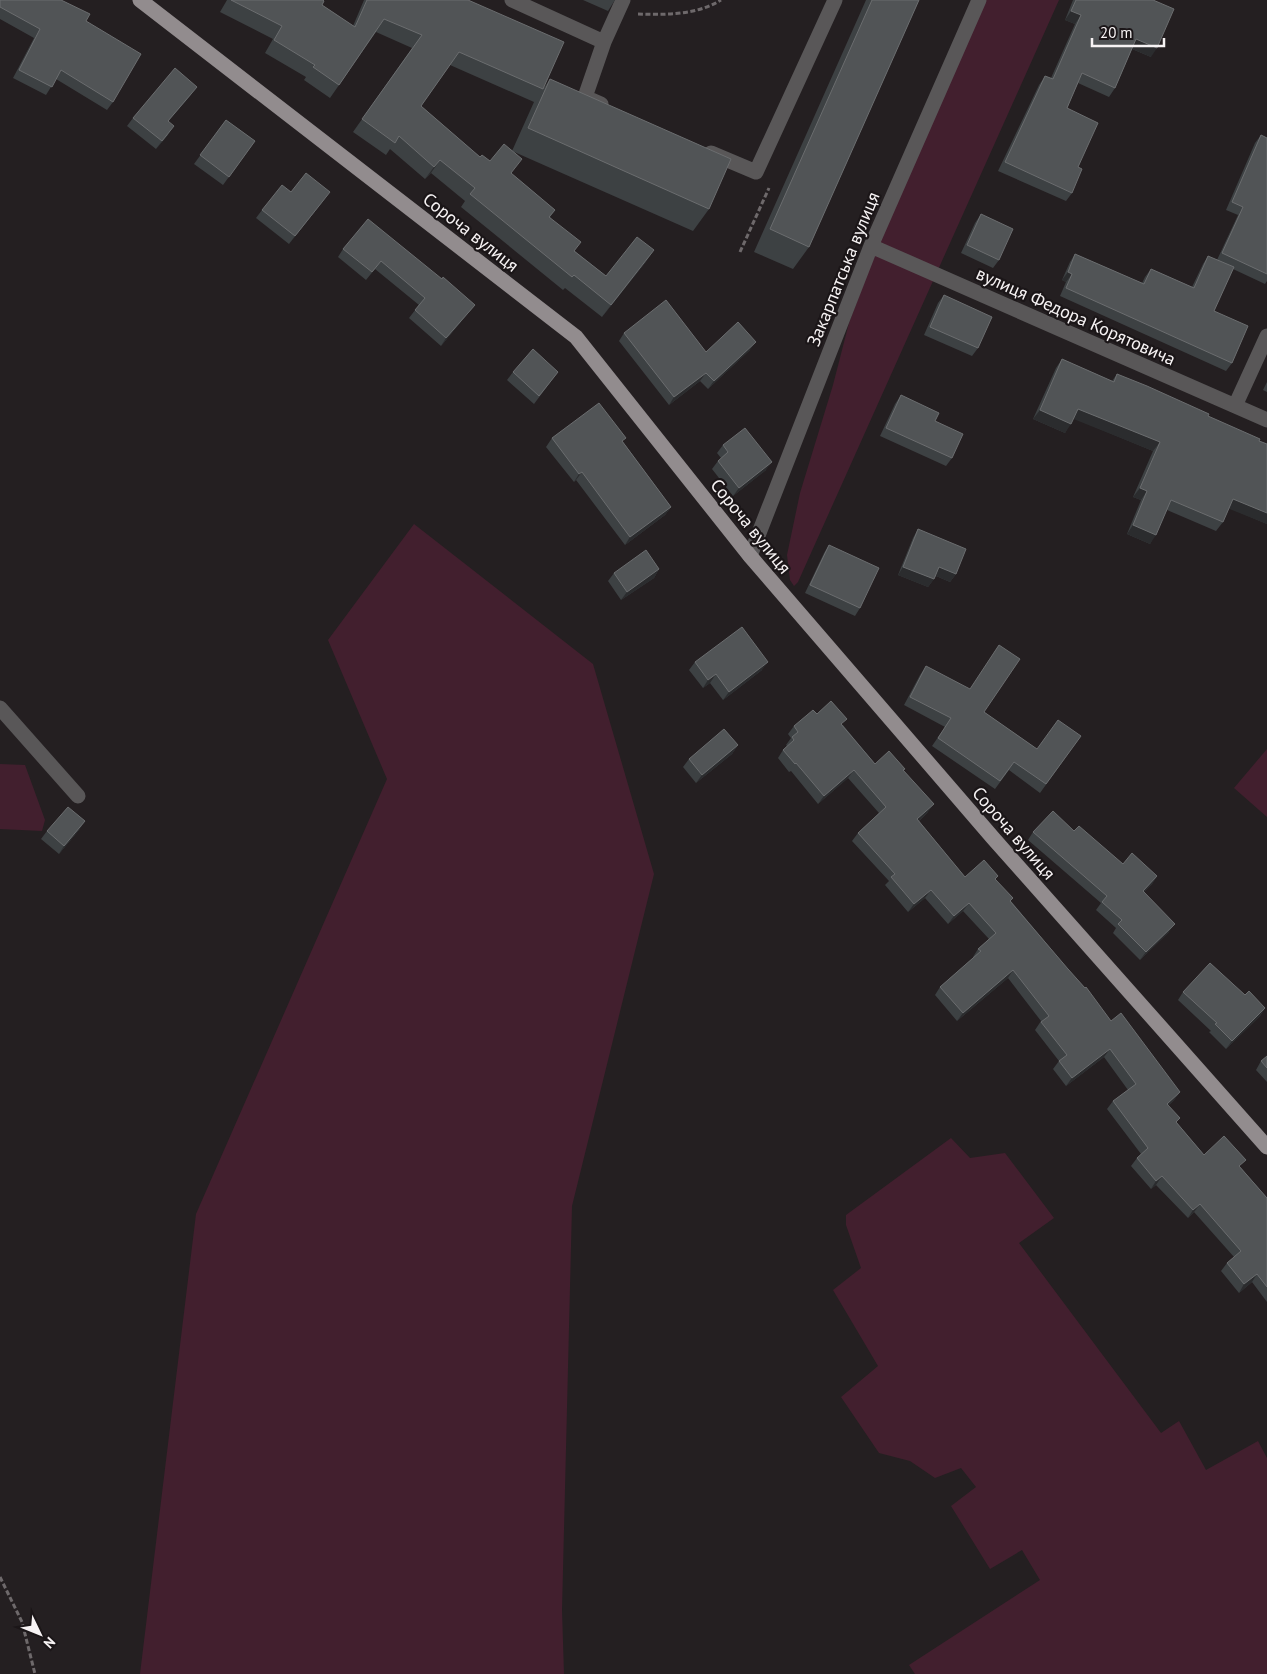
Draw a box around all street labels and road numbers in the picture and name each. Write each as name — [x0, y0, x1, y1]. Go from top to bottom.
street label: Сороча вулиця — [418, 187, 524, 277]
street label: Закарпатська вулиця — [802, 188, 884, 350]
street label: вулиця Федора Корятовича — [973, 262, 1179, 370]
street label: Сороча вулиця — [706, 474, 796, 578]
street label: Сороча вулиця — [967, 782, 1061, 884]

